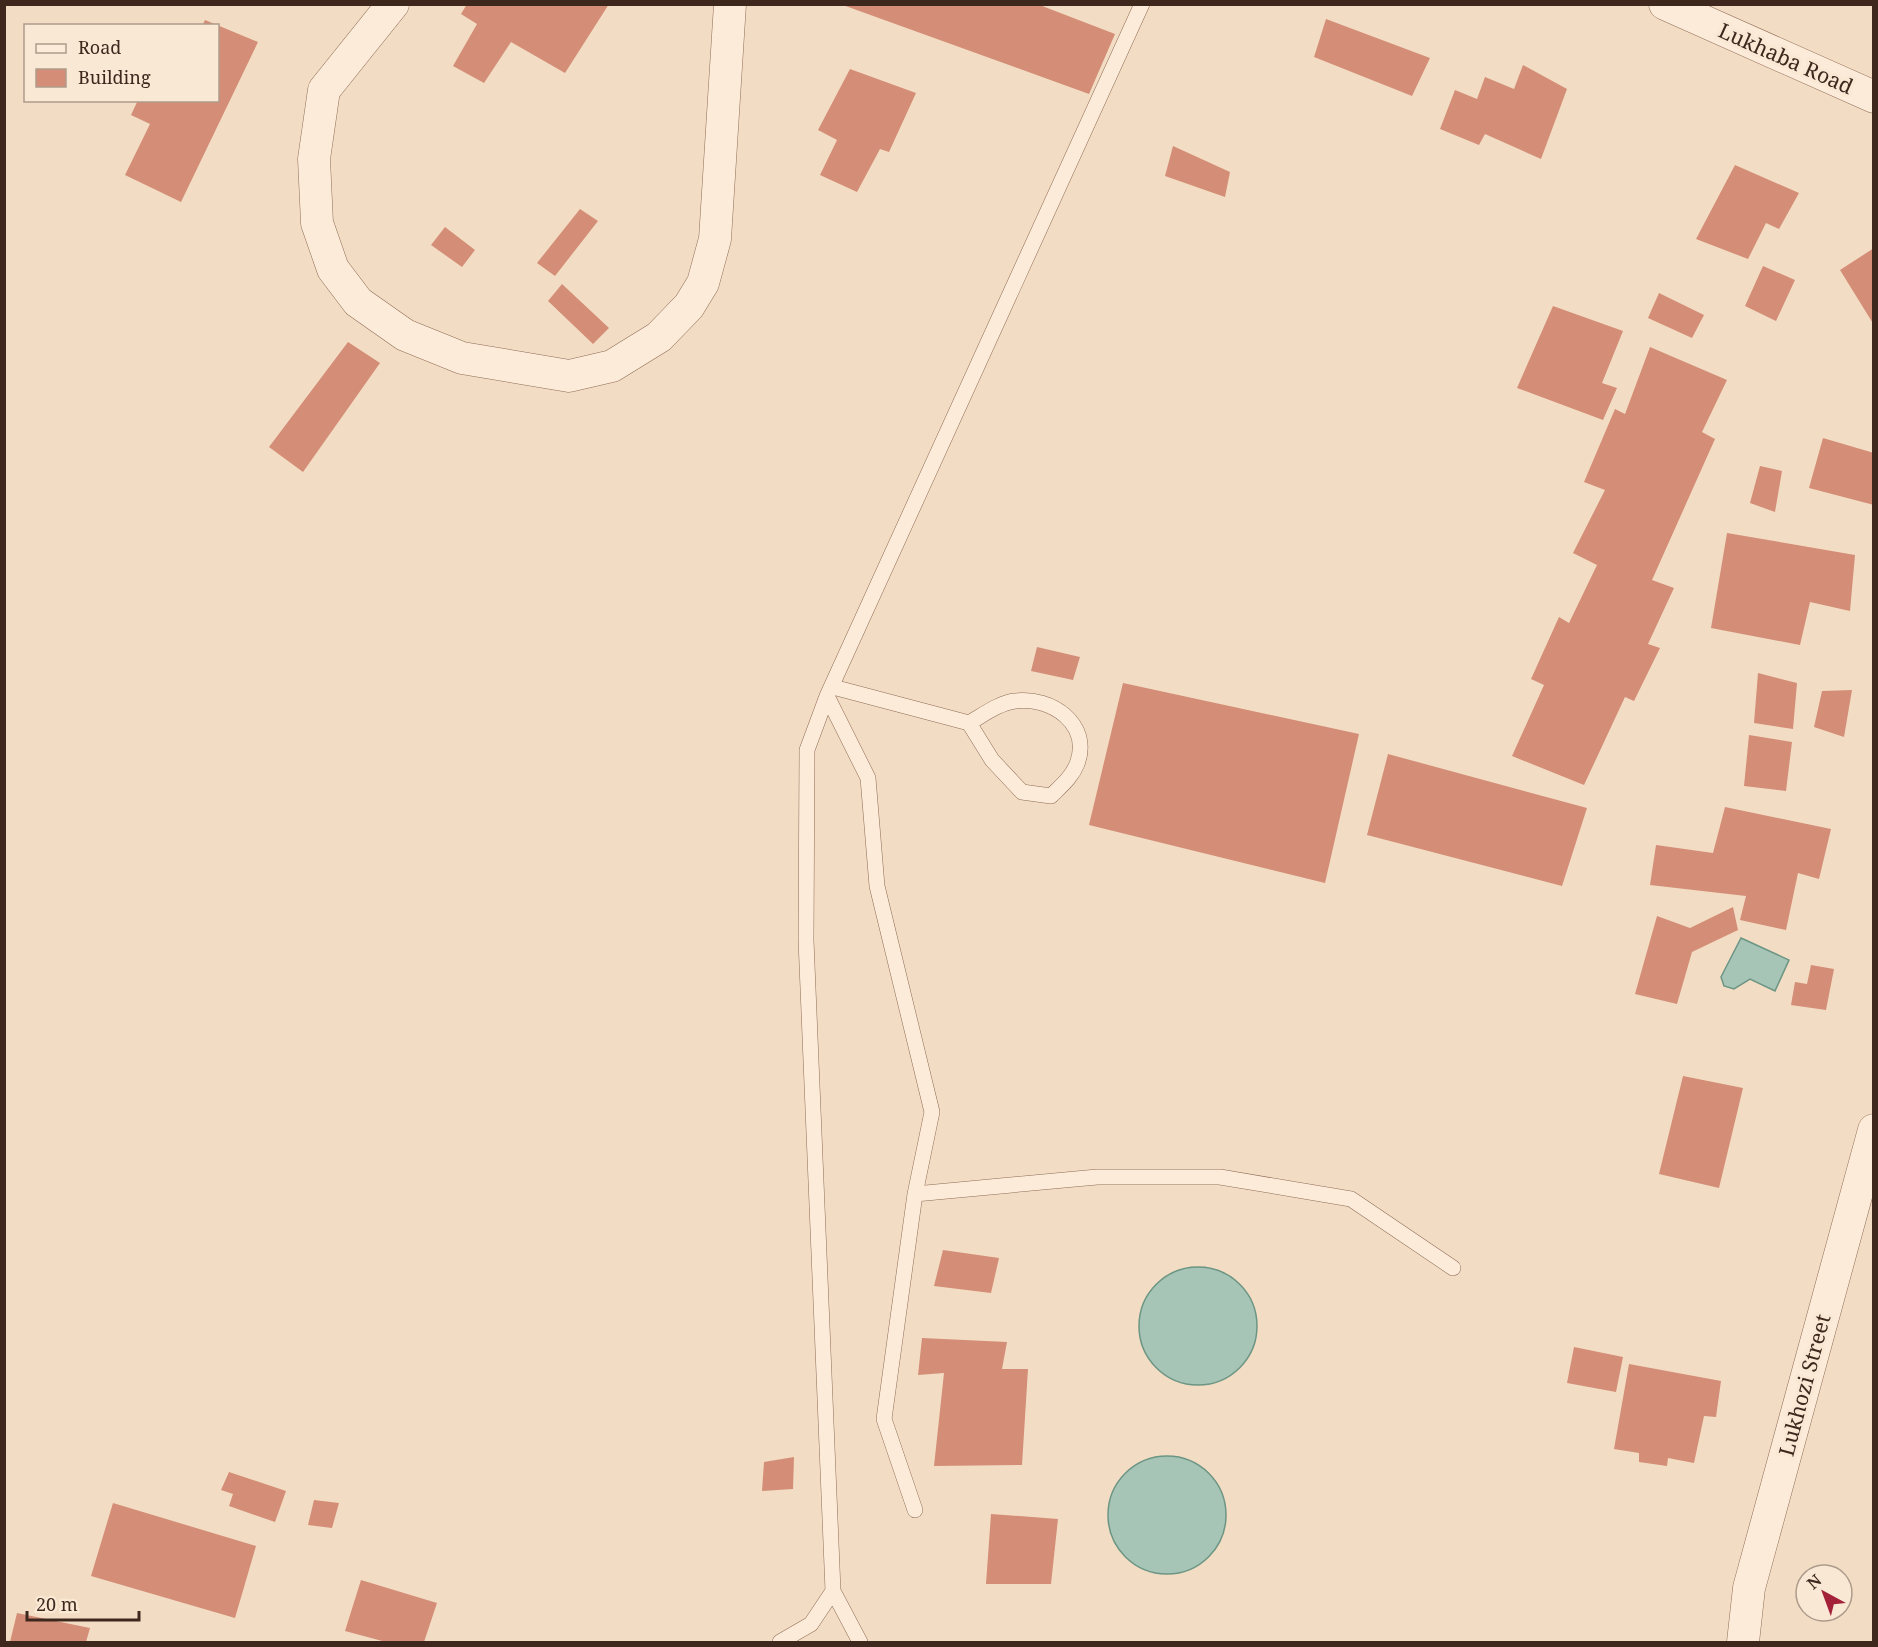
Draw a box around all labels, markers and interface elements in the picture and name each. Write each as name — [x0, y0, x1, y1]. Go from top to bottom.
street label: Lukhaba Road — [1714, 16, 1858, 100]
legend — [24, 24, 219, 102]
text: Road — [78, 35, 121, 59]
text: Building — [78, 65, 151, 89]
street label: Lukhozi Street — [1772, 1311, 1836, 1459]
north arrow — [1794, 1563, 1854, 1623]
text: N — [1802, 1569, 1826, 1594]
scale bar — [27, 1584, 140, 1622]
text: 20 m — [36, 1592, 78, 1616]

